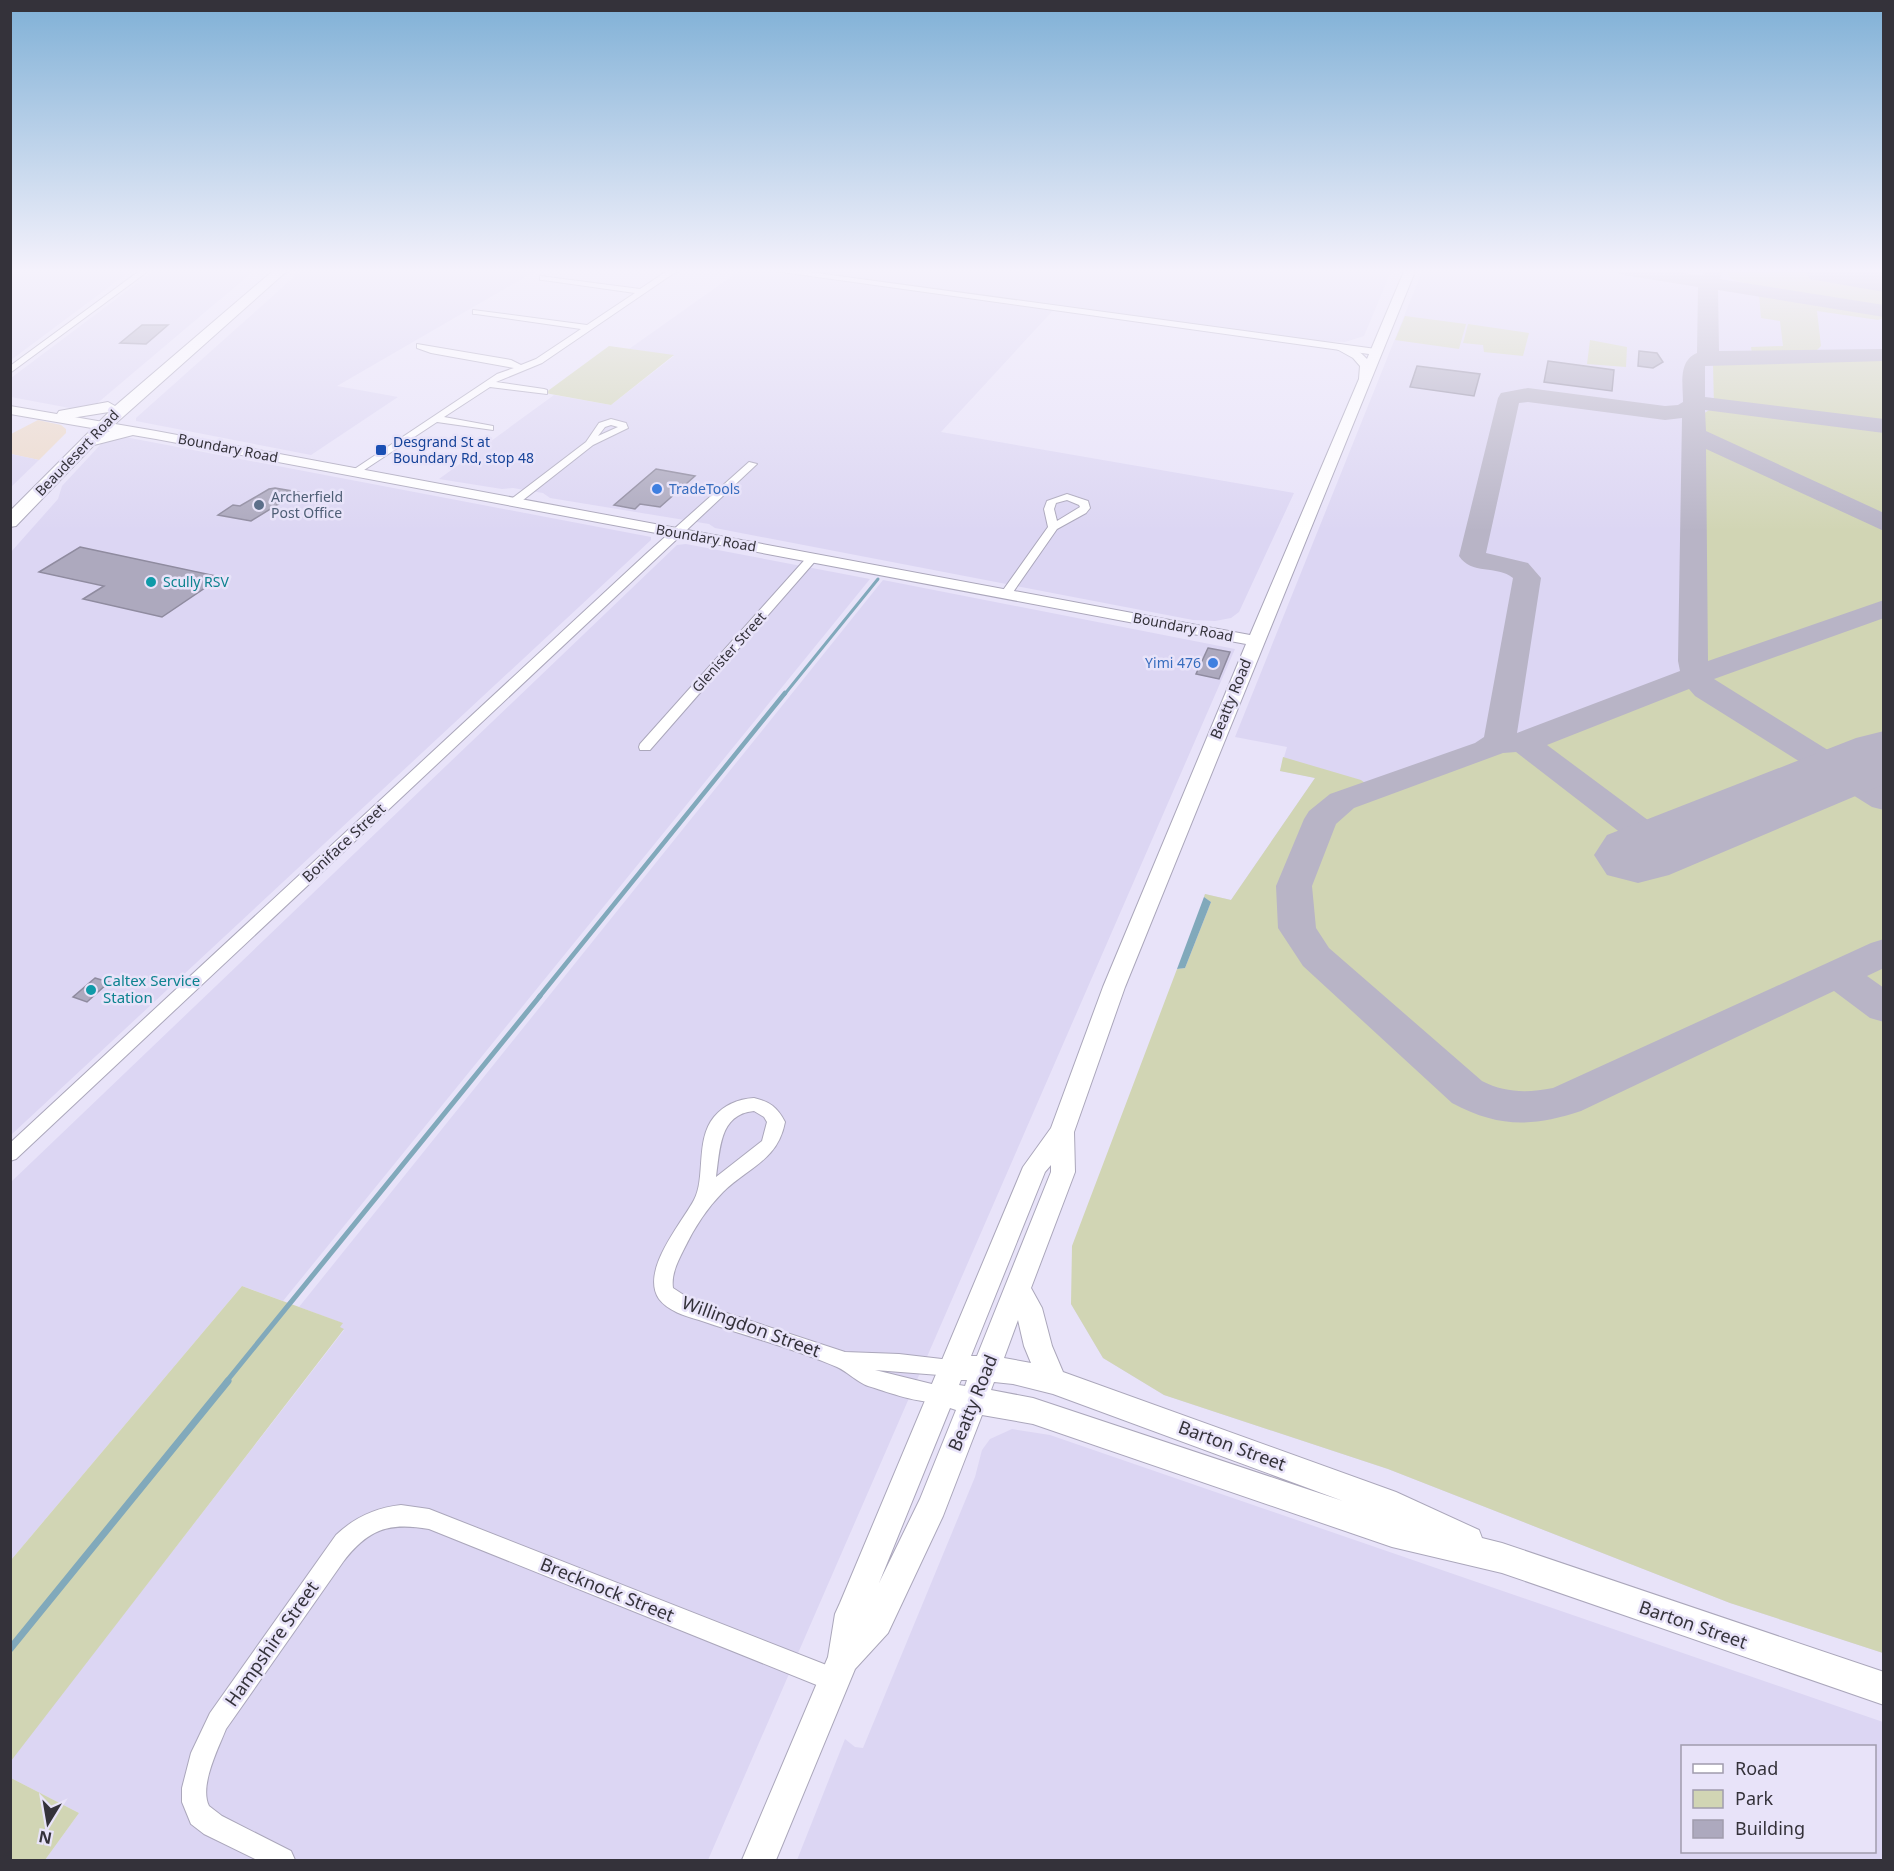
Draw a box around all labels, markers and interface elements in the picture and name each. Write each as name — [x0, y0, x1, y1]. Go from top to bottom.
street label: Beaudesert Road — [31, 406, 123, 500]
street label: Boundary Road — [176, 428, 280, 467]
place label: Desgrand St at Boundary Rd, stop 48 — [393, 432, 534, 467]
marker: Desgrand St at Boundary Rd, stop 48 — [374, 443, 388, 457]
place label: TradeTools — [669, 479, 740, 498]
marker: TradeTools — [650, 482, 664, 496]
place label: Archerfield Post Office — [271, 487, 343, 522]
marker: Archerfield Post Office — [252, 498, 266, 512]
street label: Boundary Road — [654, 519, 758, 556]
place label: Scully RSV — [163, 572, 229, 591]
marker: Scully RSV — [144, 575, 158, 589]
street label: Glenister Street — [687, 607, 770, 696]
street label: Boundary Road — [1131, 607, 1235, 646]
place label: Yimi 476 — [1145, 653, 1201, 672]
street label: Beatty Road — [1205, 655, 1255, 742]
marker: Yimi 476 — [1206, 656, 1220, 670]
street label: Boniface Street — [297, 798, 390, 886]
place label: Caltex Service Station — [103, 970, 200, 1007]
marker: Caltex Service Station — [84, 983, 98, 997]
street label: Willingdon Street — [679, 1290, 824, 1362]
street label: Beatty Road — [942, 1351, 1002, 1454]
street label: Barton Street — [1175, 1415, 1290, 1476]
street label: Brecknock Street — [537, 1551, 678, 1627]
street label: Hampshire Street — [219, 1576, 324, 1711]
street label: Barton Street — [1636, 1594, 1751, 1654]
legend — [1681, 1745, 1876, 1853]
text: Road — [1735, 1756, 1778, 1780]
text: Park — [1735, 1786, 1773, 1810]
north arrow — [18, 1793, 78, 1853]
text: Building — [1735, 1816, 1805, 1840]
text: N — [37, 1826, 54, 1850]

